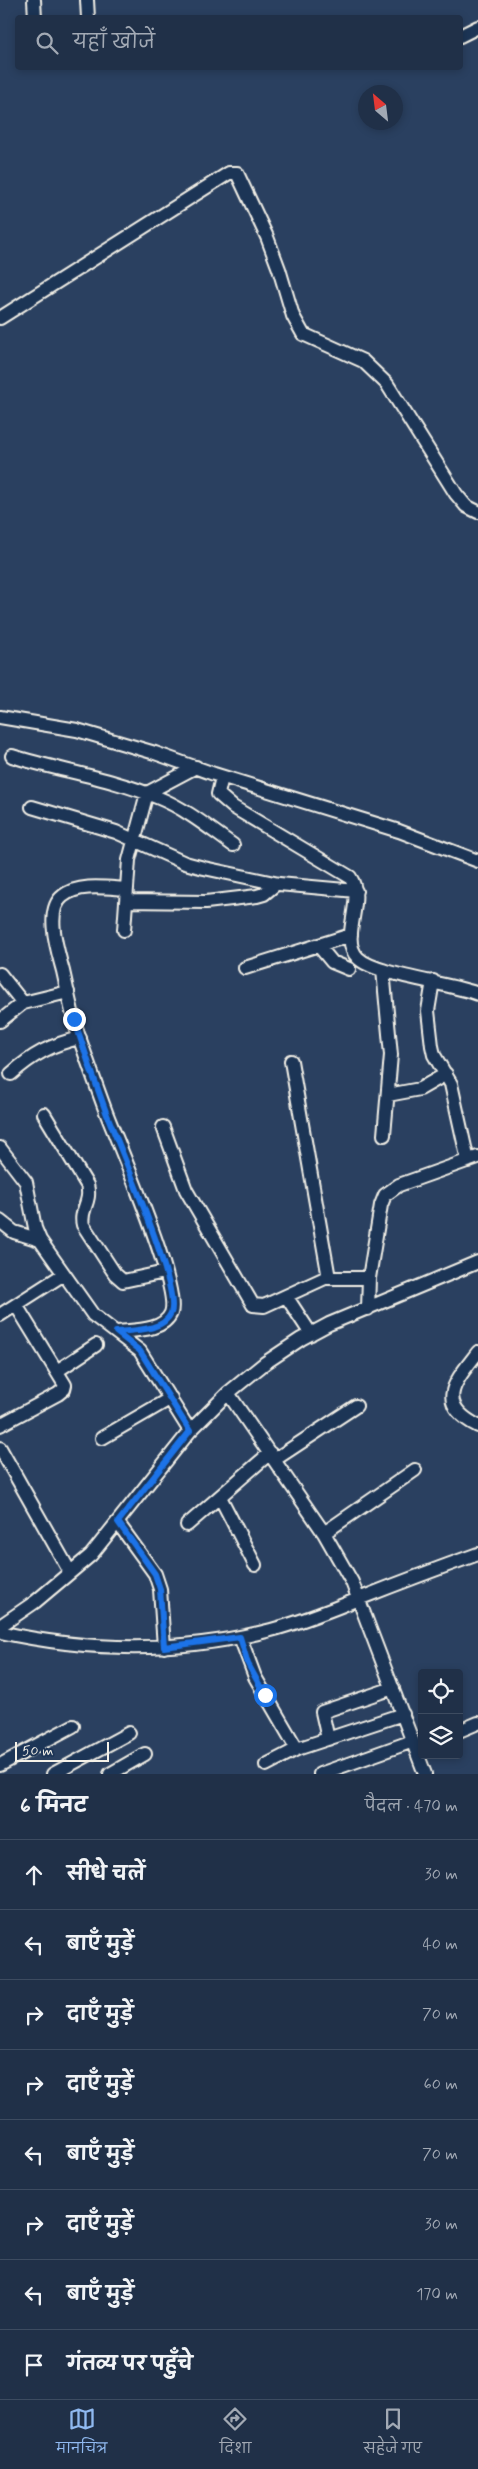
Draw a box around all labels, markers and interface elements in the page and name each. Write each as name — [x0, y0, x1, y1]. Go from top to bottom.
search box — [15, 15, 463, 70]
icon: search — [33, 29, 61, 57]
text: यहाँ खोजें — [73, 30, 155, 55]
north arrow — [358, 85, 403, 130]
route end — [63, 1008, 86, 1031]
map controls — [418, 1669, 463, 1759]
button: locate — [418, 1669, 463, 1714]
route start — [254, 1684, 277, 1707]
button: layers — [418, 1714, 463, 1759]
scale bar — [15, 1739, 109, 1762]
text: 50 m — [22, 1742, 53, 1760]
text: 6 मिनट — [20, 1792, 87, 1820]
text: पैदल · 470 m — [365, 1796, 458, 1817]
icon: ahead — [20, 1861, 48, 1889]
text: सीधे चलें — [67, 1862, 145, 1887]
text: 30 m — [425, 1864, 458, 1885]
icon: left — [20, 1931, 48, 1959]
text: बाएँ मुड़ें — [67, 1932, 134, 1957]
text: 40 m — [422, 1934, 458, 1955]
icon: right — [20, 2001, 48, 2029]
text: दाएँ मुड़ें — [67, 2002, 133, 2027]
text: 70 m — [422, 2004, 458, 2025]
icon: right — [20, 2071, 48, 2099]
text: दाएँ मुड़ें — [67, 2072, 133, 2097]
text: 60 m — [424, 2074, 458, 2095]
icon: left — [20, 2141, 48, 2169]
text: बाएँ मुड़ें — [67, 2142, 134, 2167]
text: 70 m — [422, 2144, 458, 2165]
icon: right — [20, 2211, 48, 2239]
text: दाएँ मुड़ें — [67, 2212, 133, 2237]
text: 30 m — [425, 2214, 458, 2235]
icon: left — [20, 2281, 48, 2309]
text: बाएँ मुड़ें — [67, 2282, 134, 2307]
text: 170 m — [416, 2284, 458, 2305]
icon: arrive — [20, 2351, 48, 2379]
text: गंतव्य पर पहुँचे — [67, 2352, 193, 2377]
tab: मानचित्र — [56, 2405, 107, 2464]
tab: दिशा — [220, 2405, 251, 2464]
tab: सहेजे गए — [364, 2405, 422, 2464]

